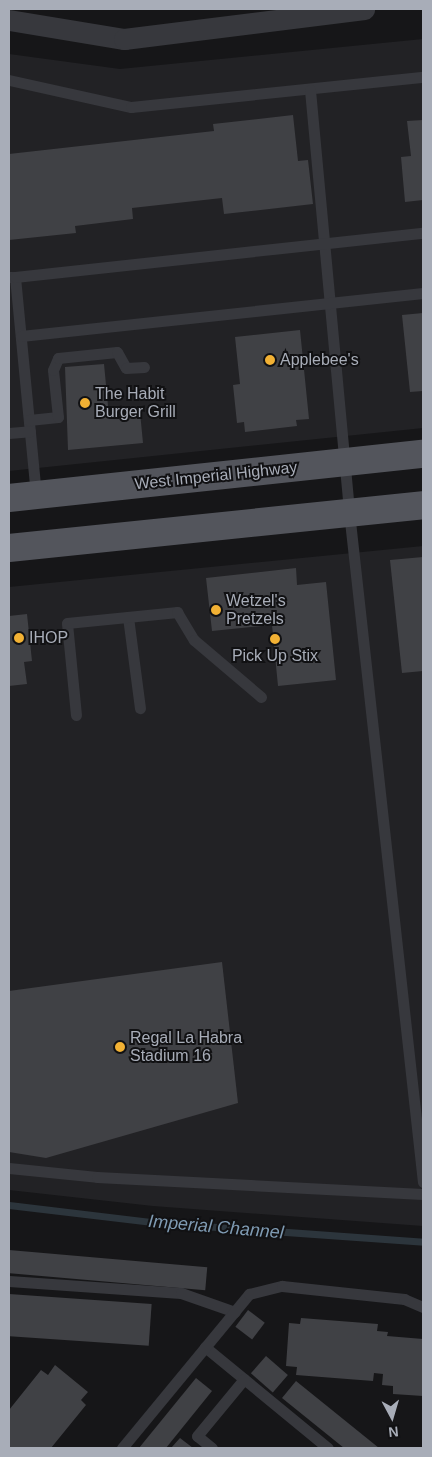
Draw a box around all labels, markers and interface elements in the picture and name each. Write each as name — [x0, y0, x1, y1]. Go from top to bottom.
place label: Applebee's — [280, 350, 359, 370]
marker: Applebee's — [264, 354, 276, 366]
place label: The Habit Burger Grill — [95, 384, 176, 422]
marker: The Habit Burger Grill — [79, 397, 91, 409]
street label: West Imperial Highway — [134, 458, 298, 494]
place label: Wetzel's Pretzels — [226, 591, 286, 629]
marker: Wetzel's Pretzels — [210, 604, 222, 616]
place label: IHOP — [29, 628, 68, 648]
marker: IHOP — [13, 632, 25, 644]
marker: Pick Up Stix — [269, 633, 281, 645]
place label: Pick Up Stix — [232, 646, 318, 666]
place label: Regal La Habra Stadium 16 — [130, 1028, 242, 1066]
marker: Regal La Habra Stadium 16 — [114, 1041, 126, 1053]
water label: Imperial Channel — [147, 1210, 285, 1244]
north arrow — [367, 1392, 417, 1442]
text: N — [388, 1423, 399, 1440]

